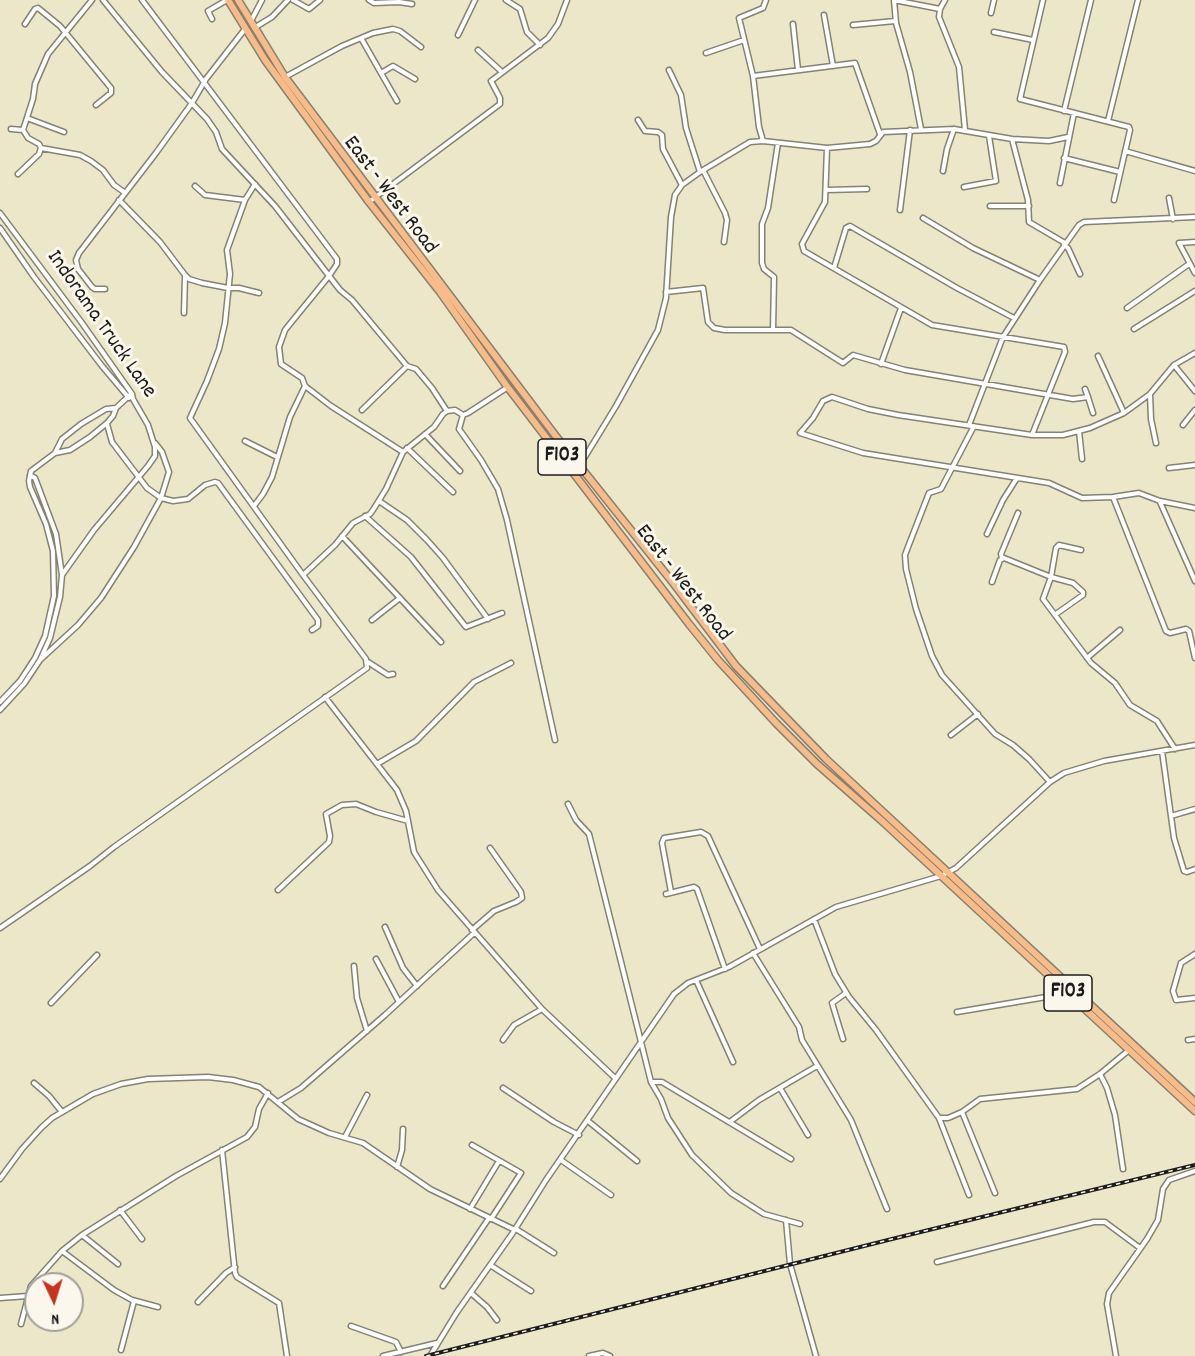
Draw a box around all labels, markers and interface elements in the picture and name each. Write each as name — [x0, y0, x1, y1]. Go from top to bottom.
street label: East - West Road — [336, 132, 442, 260]
street label: Indorama Truck Lane — [39, 246, 161, 404]
road number: F103 — [538, 439, 586, 475]
street label: East - West Road — [628, 520, 736, 648]
road number: F103 — [1044, 975, 1092, 1011]
north arrow — [24, 1272, 84, 1332]
text: N — [50, 1307, 60, 1330]

